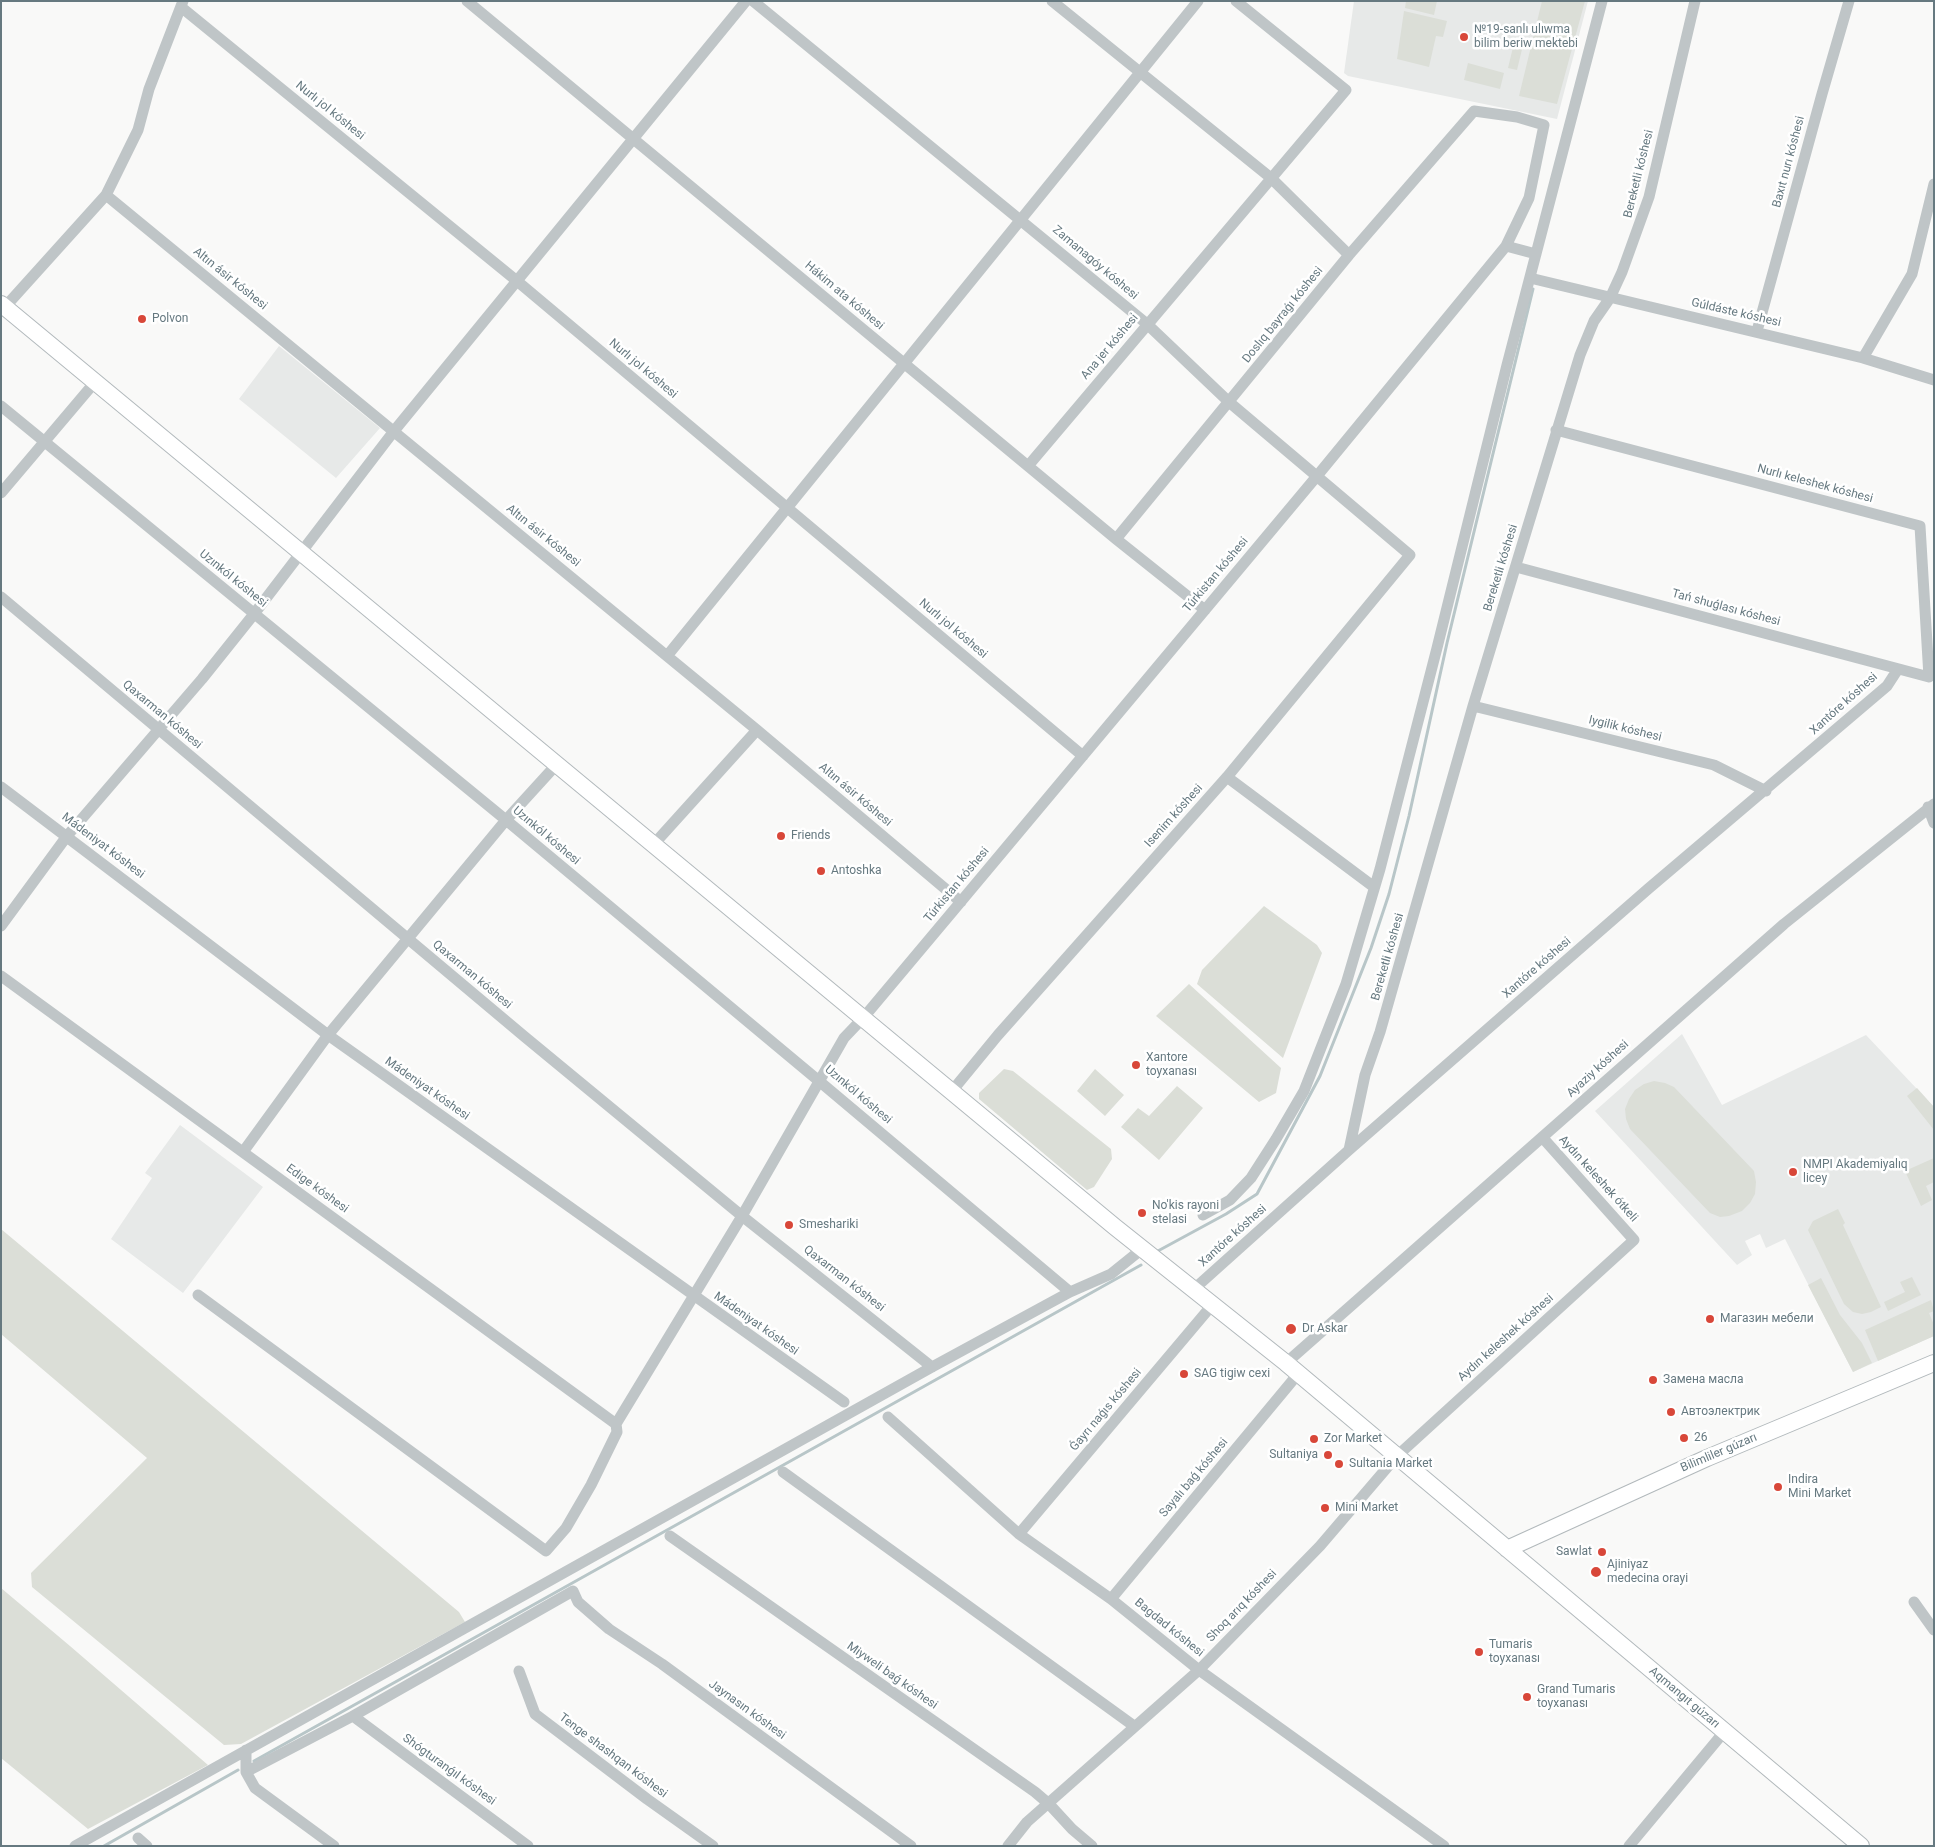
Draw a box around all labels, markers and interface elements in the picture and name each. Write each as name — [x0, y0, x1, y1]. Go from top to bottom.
place label: №19-sanlı ulıwma bilim beriw mektebi — [1474, 23, 1578, 51]
marker: №19-sanlı ulıwma bilim beriw mektebi — [1458, 31, 1470, 43]
street label: Nurlı jol kóshesi — [292, 79, 368, 143]
street label: Baxıt nurı kóshesi — [1770, 115, 1808, 209]
street label: Bereketli kóshesi — [1621, 128, 1657, 220]
street label: Zamanagóy kóshesi — [1049, 223, 1141, 303]
street label: Altın ásir kóshesi — [190, 245, 270, 313]
street label: Hákim ata kóshesi — [802, 259, 886, 333]
street label: Doslıq bayraǵı kóshesi — [1240, 264, 1326, 366]
street label: Gúldáste kóshesi — [1690, 296, 1782, 330]
street label: Ana jer kóshesi — [1078, 311, 1142, 383]
place label: Polvon — [152, 312, 188, 326]
marker: Polvon — [136, 313, 148, 325]
street label: Nurlı jol kóshesi — [606, 336, 680, 402]
street label: Nurlı keleshek kóshesi — [1756, 462, 1874, 506]
street label: Altın ásir kóshesi — [503, 502, 583, 570]
street label: Bereketli kóshesi — [1481, 523, 1521, 613]
street label: Túrkistan kóshesi — [1180, 534, 1252, 616]
street label: Uzınkól kóshesi — [196, 547, 270, 611]
street label: Tań shuǵlası kóshesi — [1670, 587, 1782, 629]
street label: Nurlı jol kóshesi — [916, 596, 990, 662]
street label: Xantóre kóshesi — [1807, 670, 1881, 738]
street label: Qaxarman kóshesi — [119, 678, 205, 752]
street label: Iygilik kóshesi — [1587, 713, 1663, 745]
street label: Altın ásir kóshesi — [815, 760, 895, 830]
street label: Isenim kóshesi — [1142, 781, 1206, 851]
street label: Uzınkól kóshesi — [509, 804, 583, 868]
street label: Mádeniyat kóshesi — [59, 810, 147, 882]
place label: Friends — [791, 829, 830, 843]
marker: Friends — [775, 830, 787, 842]
street label: Túrkistan kóshesi — [921, 844, 993, 926]
place label: Antoshka — [831, 864, 882, 878]
marker: Antoshka — [815, 865, 827, 877]
street label: Bereketli kóshesi — [1369, 912, 1407, 1002]
street label: Xantóre kóshesi — [1500, 934, 1574, 1002]
street label: Qaxarman kóshesi — [429, 938, 515, 1012]
street label: Ayaziy kóshesi — [1564, 1037, 1632, 1101]
place label: Xantore toyxanası — [1146, 1051, 1197, 1079]
street label: Mádeniyat kóshesi — [382, 1054, 472, 1124]
marker: Xantore toyxanası — [1130, 1059, 1142, 1071]
street label: Uzınkól kóshesi — [821, 1063, 895, 1127]
street label: Aydın keleshek ótkeli — [1555, 1133, 1641, 1225]
place label: NMPI Akademiyalıq licey — [1803, 1158, 1908, 1186]
street label: Edige kóshesi — [283, 1162, 351, 1216]
marker: NMPI Akademiyalıq licey — [1787, 1166, 1799, 1178]
place label: No'kis rayoni stelasi — [1152, 1199, 1219, 1227]
street label: Xantóre kóshesi — [1196, 1202, 1270, 1270]
marker: No'kis rayoni stelasi — [1136, 1207, 1148, 1219]
place label: Smeshariki — [799, 1218, 858, 1232]
marker: Smeshariki — [783, 1219, 795, 1231]
street label: Qaxarman kóshesi — [800, 1243, 888, 1315]
street label: Mádeniyat kóshesi — [711, 1289, 801, 1359]
street label: Aydın keleshek kóshesi — [1455, 1291, 1557, 1385]
place label: Магазин мебели — [1720, 1312, 1814, 1326]
marker: Магазин мебели — [1704, 1313, 1716, 1325]
marker: Dr Askar — [1284, 1322, 1298, 1336]
place label: Dr Askar — [1302, 1322, 1348, 1336]
street label: Ǵayrı naǵıs kóshesi — [1067, 1366, 1145, 1454]
place label: SAG tigiw cexi — [1194, 1367, 1270, 1381]
marker: SAG tigiw cexi — [1178, 1368, 1190, 1380]
place label: Замена масла — [1663, 1373, 1744, 1387]
marker: Замена масла — [1647, 1374, 1659, 1386]
place label: Автоэлектрик — [1681, 1405, 1760, 1419]
marker: Автоэлектрик — [1665, 1406, 1677, 1418]
street label: Bilimliler gúzarı — [1679, 1430, 1759, 1476]
place label: 26 — [1694, 1431, 1707, 1445]
place label: Zor Market — [1324, 1432, 1382, 1446]
marker: 26 — [1678, 1432, 1690, 1444]
marker: Zor Market — [1308, 1433, 1320, 1445]
street label: Sayalı baǵ kóshesi — [1157, 1436, 1231, 1520]
place label: Sultaniya — [1269, 1448, 1318, 1462]
marker: Sultaniya — [1322, 1449, 1334, 1461]
place label: Sultania Market — [1349, 1457, 1432, 1471]
marker: Sultania Market — [1333, 1458, 1345, 1470]
place label: Indira Mini Market — [1788, 1473, 1851, 1501]
marker: Indira Mini Market — [1772, 1481, 1784, 1493]
place label: Mini Market — [1335, 1501, 1398, 1515]
marker: Mini Market — [1319, 1502, 1331, 1514]
place label: Sawlat — [1556, 1545, 1592, 1559]
marker: Sawlat — [1596, 1546, 1608, 1558]
place label: Ajiniyaz medecina orayi — [1607, 1558, 1688, 1586]
marker: Ajiniyaz medecina orayi — [1589, 1565, 1603, 1579]
street label: Shoq arıq kóshesi — [1204, 1567, 1280, 1645]
street label: Bagdad kóshesi — [1131, 1596, 1207, 1660]
place label: Tumaris toyxanası — [1489, 1638, 1540, 1666]
street label: Miyweli baǵ kóshesi — [844, 1639, 940, 1713]
marker: Tumaris toyxanası — [1473, 1646, 1485, 1658]
street label: Aqmangıt gúzarı — [1646, 1664, 1722, 1732]
street label: Jaynasın kóshesi — [706, 1677, 788, 1743]
place label: Grand Tumaris toyxanası — [1537, 1683, 1615, 1711]
marker: Grand Tumaris toyxanası — [1521, 1691, 1533, 1703]
street label: Tenge shashqan kóshesi — [556, 1711, 670, 1801]
street label: Shógturanǵıl kóshesi — [400, 1731, 498, 1809]

